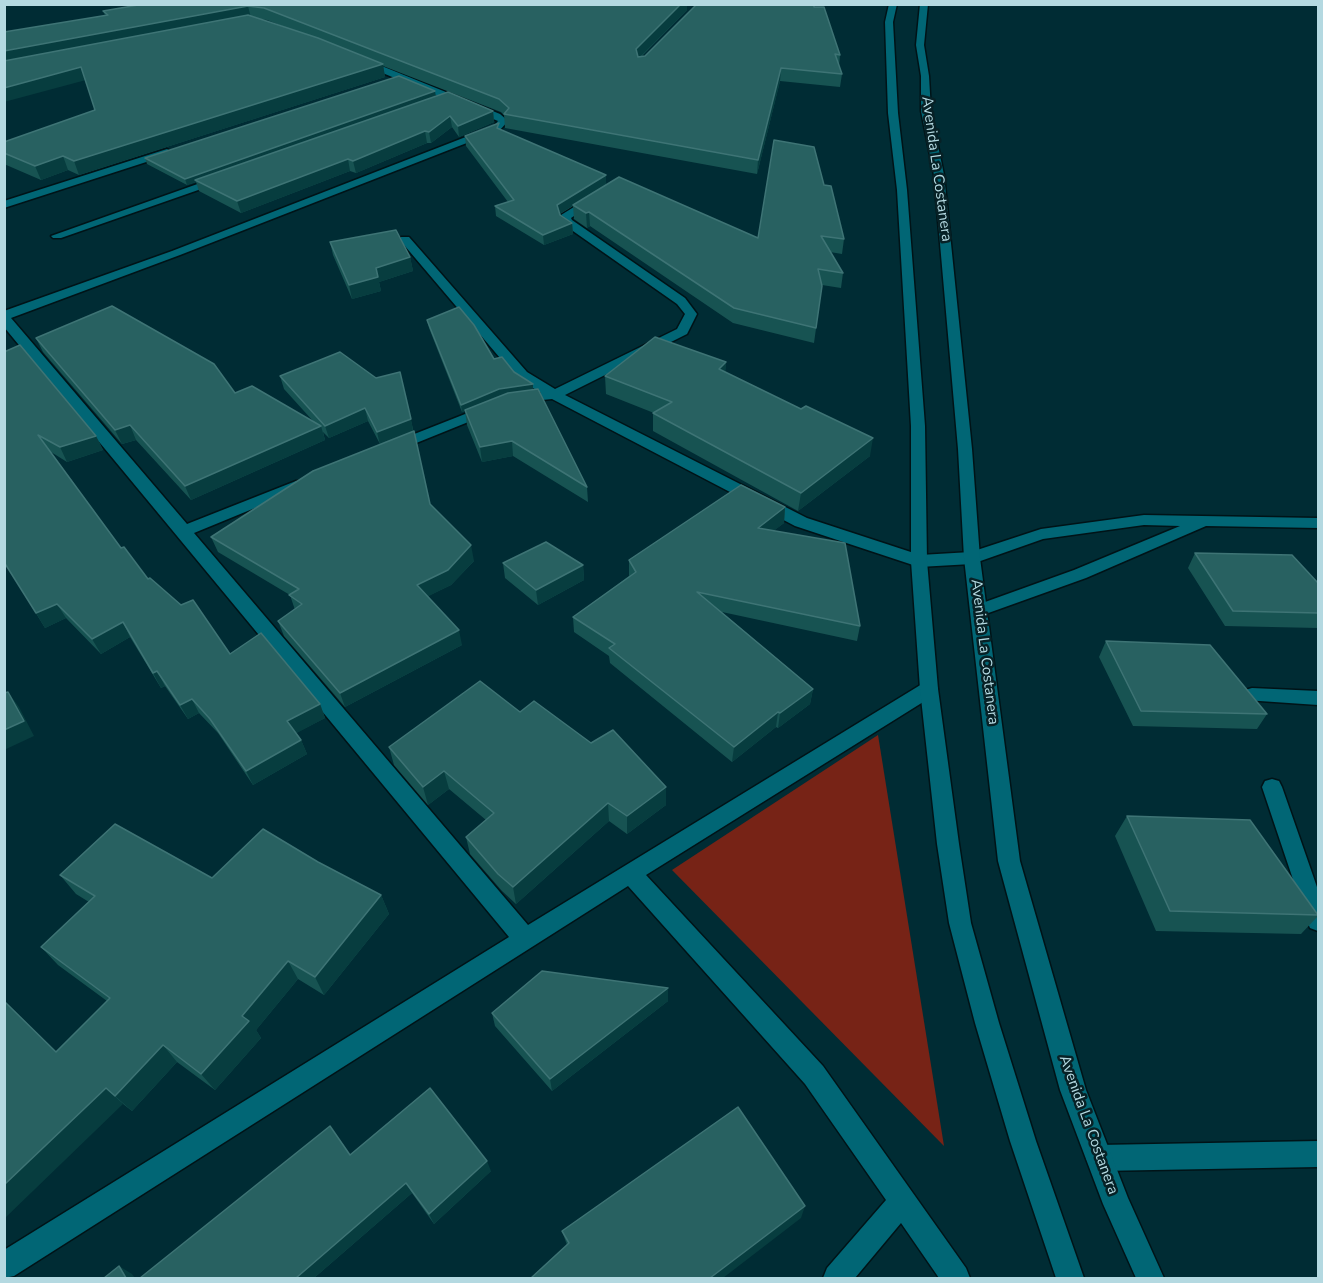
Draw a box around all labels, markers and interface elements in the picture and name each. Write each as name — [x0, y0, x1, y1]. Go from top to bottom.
street label: Avenida La Costanera — [917, 95, 955, 243]
street label: Avenida La Costanera — [966, 578, 1002, 726]
street label: Avenida La Costanera — [1054, 1053, 1122, 1197]

